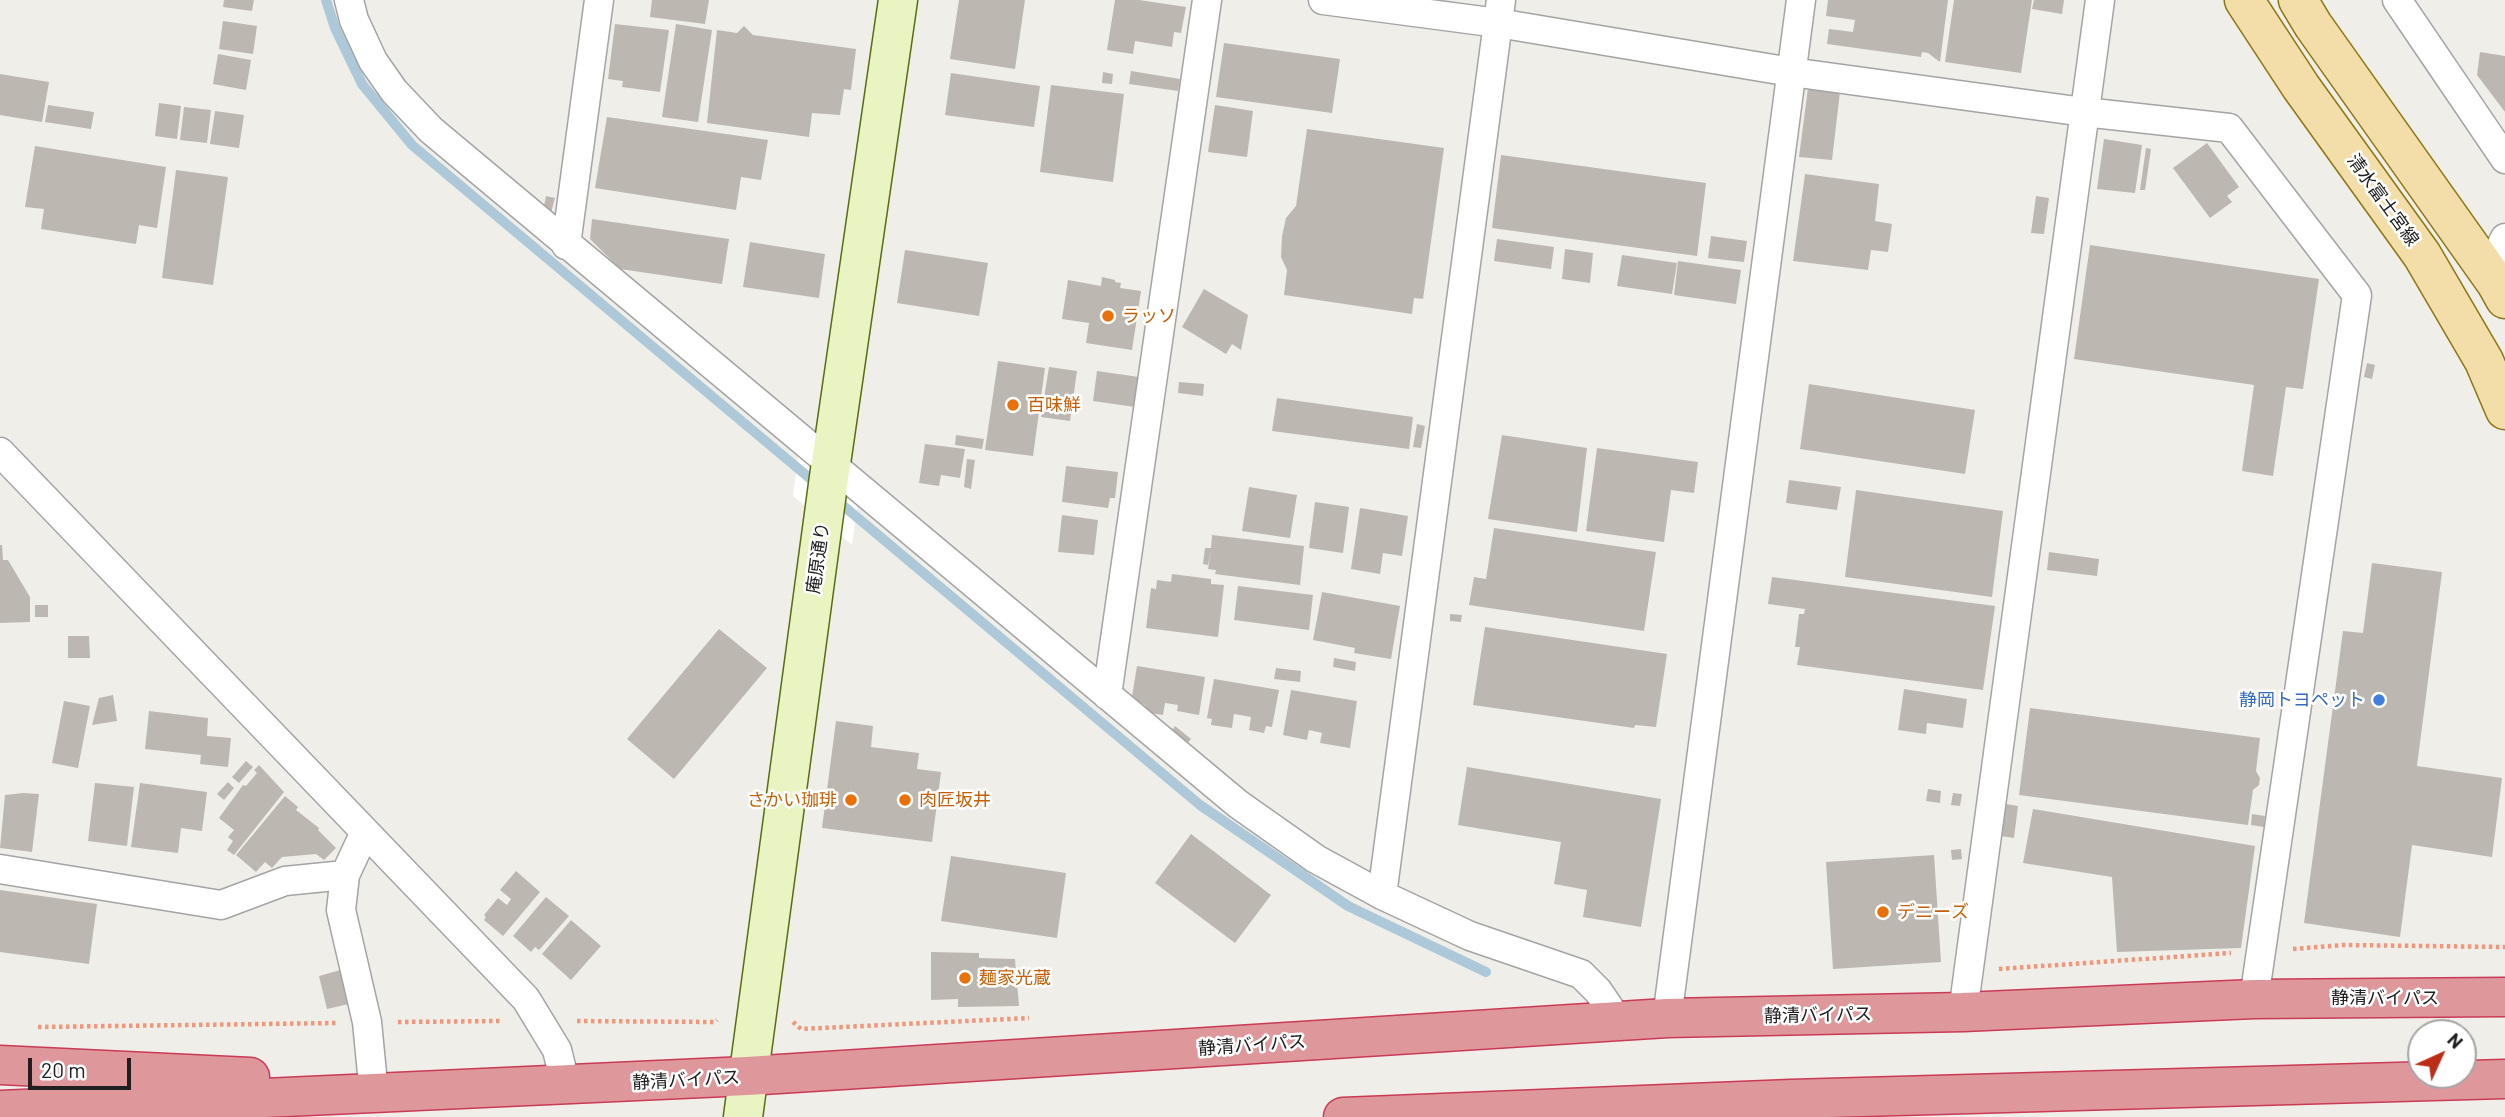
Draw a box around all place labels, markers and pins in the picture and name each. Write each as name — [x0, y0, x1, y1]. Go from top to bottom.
place label: ラッソ — [1122, 305, 1176, 327]
marker: ラッソ — [1100, 308, 1116, 324]
place label: 百味鮮 — [1027, 394, 1081, 416]
marker: 百味鮮 — [1005, 397, 1021, 413]
place label: 静岡トヨペット — [2239, 689, 2365, 711]
marker: 静岡トヨペット — [2371, 692, 2387, 708]
place label: さかい珈琲 — [747, 789, 837, 811]
place label: 肉匠坂井 — [919, 789, 991, 811]
marker: さかい珈琲 — [843, 792, 859, 808]
marker: 肉匠坂井 — [897, 792, 913, 808]
place label: デニーズ — [1897, 901, 1969, 923]
marker: デニーズ — [1875, 904, 1891, 920]
place label: 麺家光蔵 — [979, 967, 1051, 989]
marker: 麺家光蔵 — [957, 970, 973, 986]

